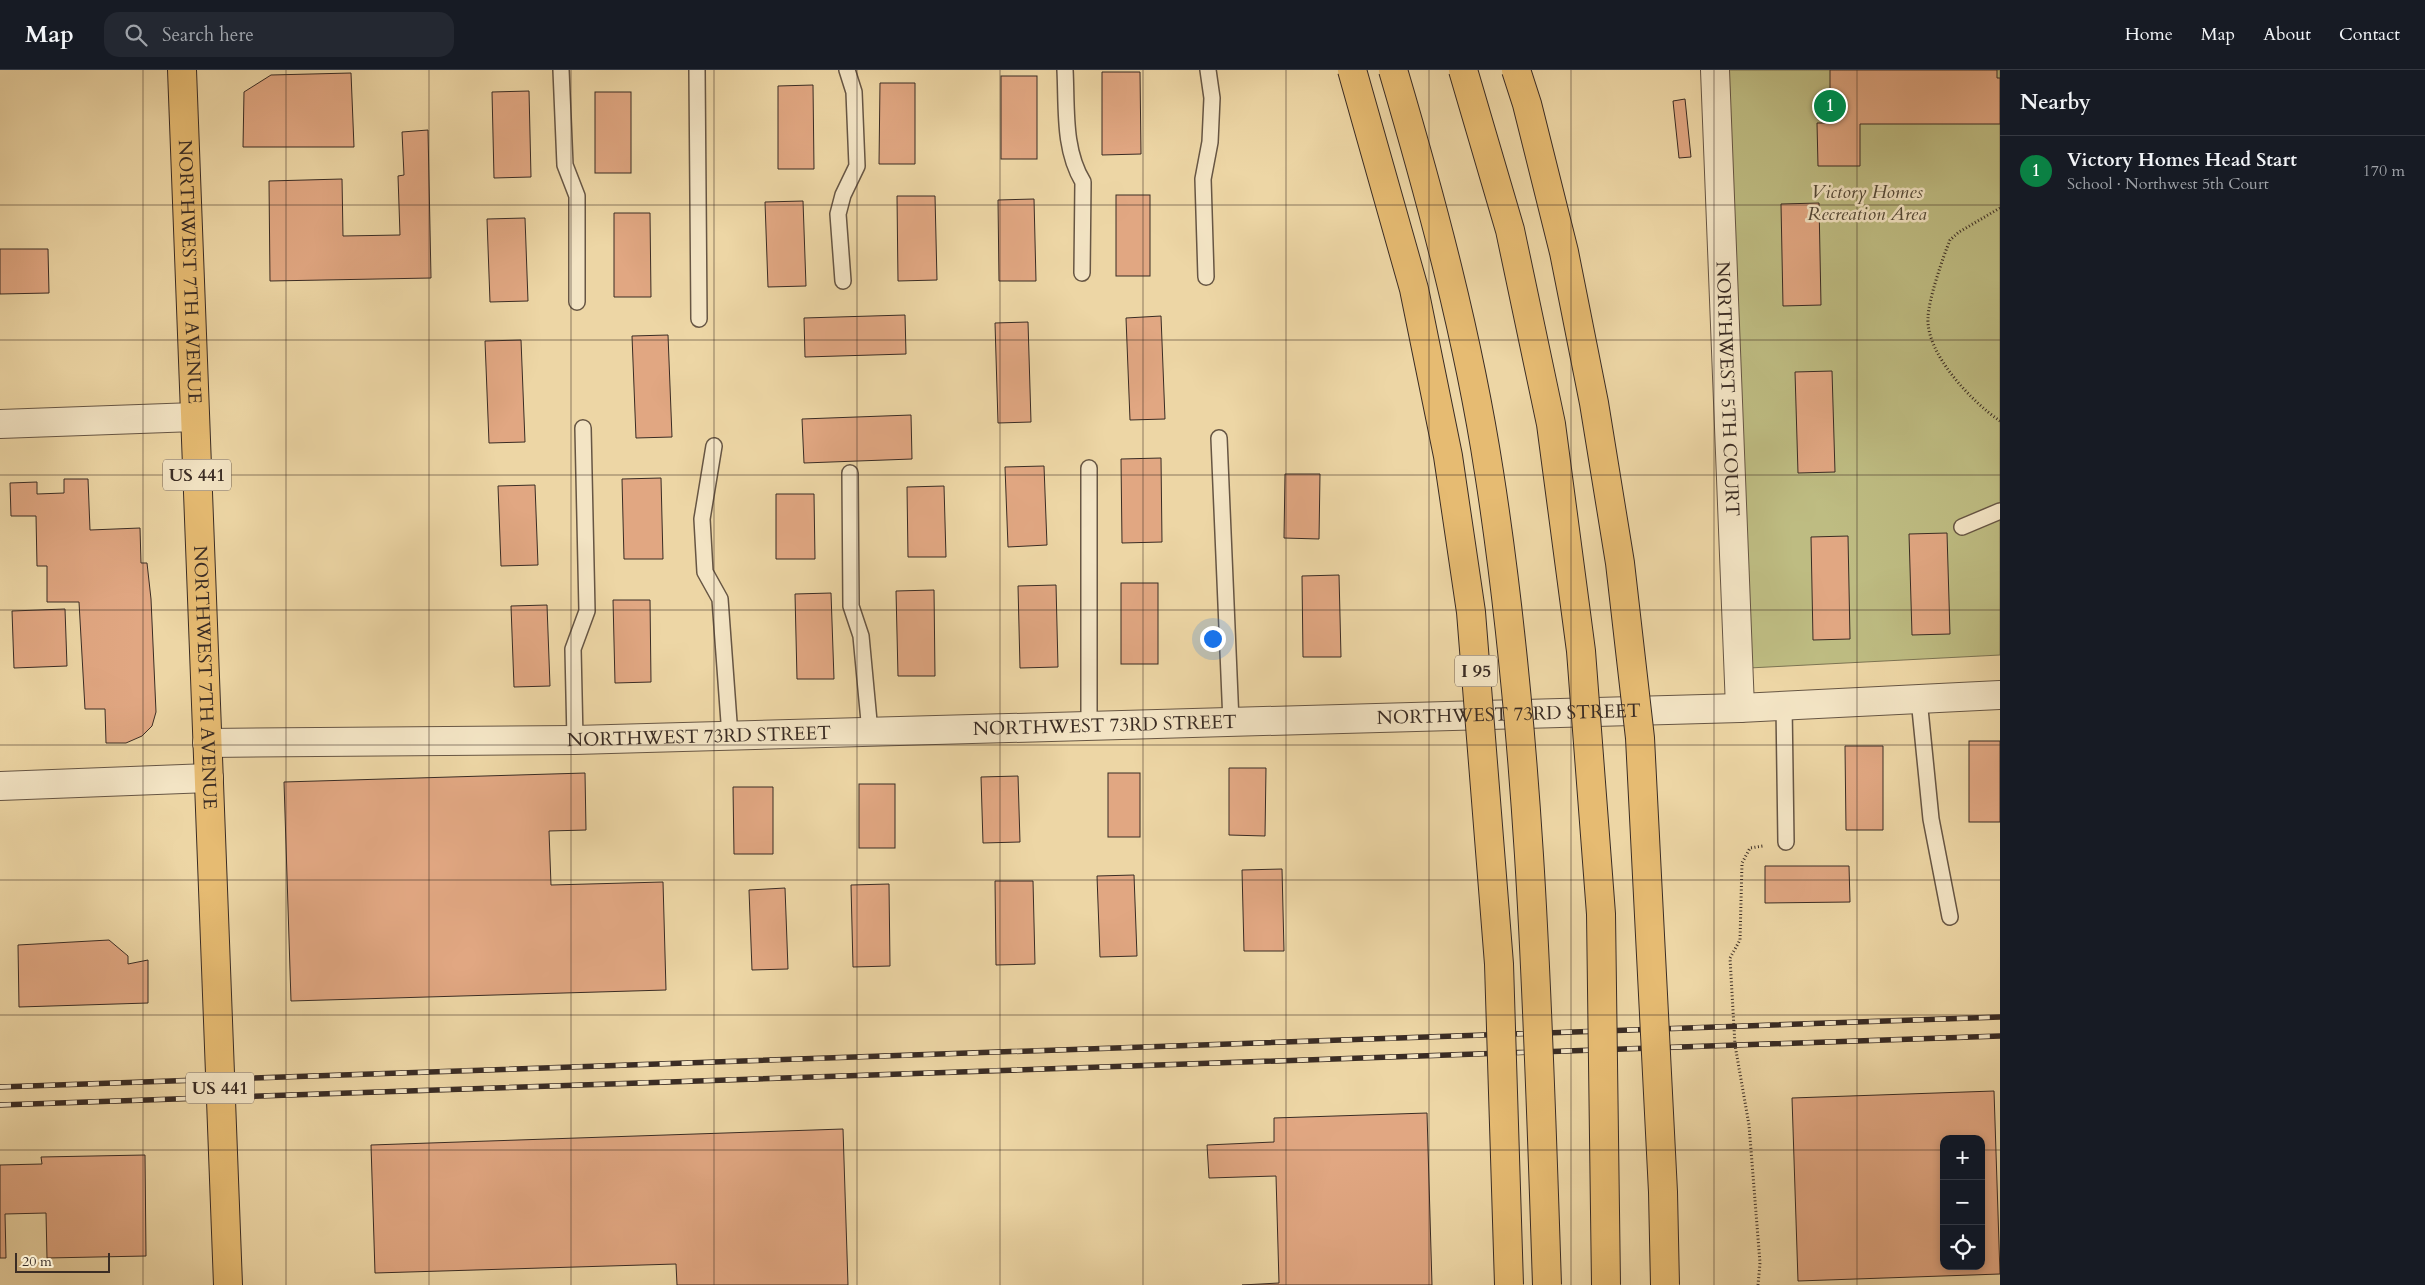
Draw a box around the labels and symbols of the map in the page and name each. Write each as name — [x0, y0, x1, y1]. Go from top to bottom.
pin: 1 — [1814, 87, 1846, 125]
street label: NORTHWEST 7TH AVENUE — [172, 139, 208, 404]
park label: Victory Homes Recreation Area — [1807, 179, 1927, 227]
street label: NORTHWEST 5TH COURT — [1710, 261, 1745, 517]
road number: US 441 — [163, 460, 231, 490]
street label: NORTHWEST 7TH AVENUE — [187, 545, 223, 810]
your location — [1200, 626, 1226, 652]
road number: I 95 — [1455, 656, 1497, 686]
street label: NORTHWEST 73RD STREET — [1376, 698, 1641, 731]
street label: NORTHWEST 73RD STREET — [972, 709, 1237, 742]
street label: NORTHWEST 73RD STREET — [567, 720, 831, 753]
road number: US 441 — [186, 1072, 254, 1104]
scale bar — [15, 1250, 110, 1273]

